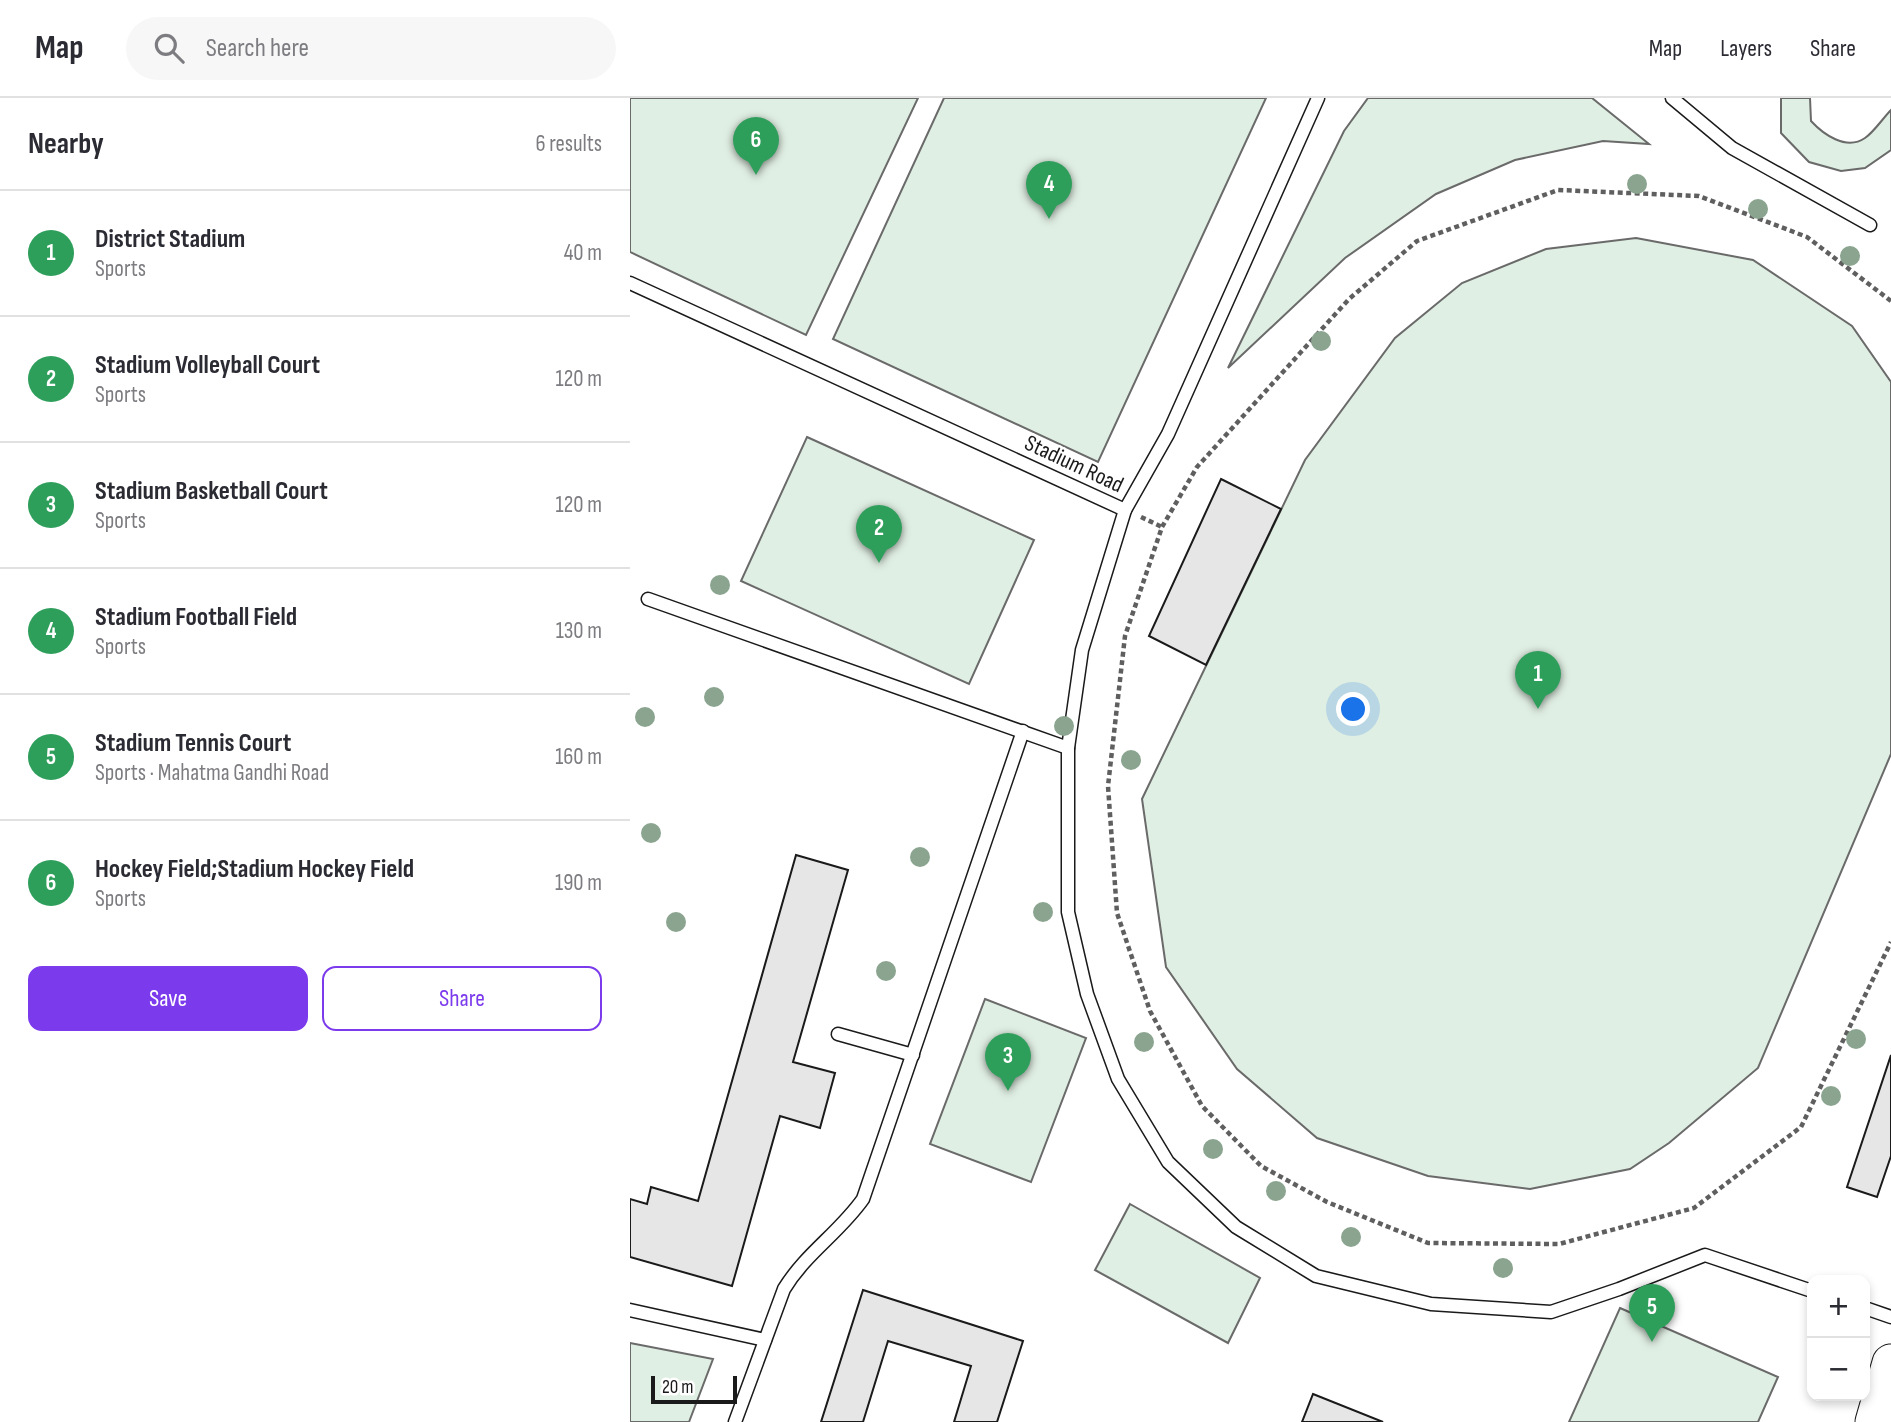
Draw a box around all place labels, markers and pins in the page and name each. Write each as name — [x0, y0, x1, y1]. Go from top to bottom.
pin: 6 — [733, 117, 779, 175]
pin: 4 — [1026, 161, 1072, 219]
pin: 2 — [856, 505, 902, 563]
pin: 1 — [1515, 651, 1561, 709]
pin: 3 — [985, 1033, 1031, 1091]
pin: 5 — [1629, 1284, 1675, 1342]

